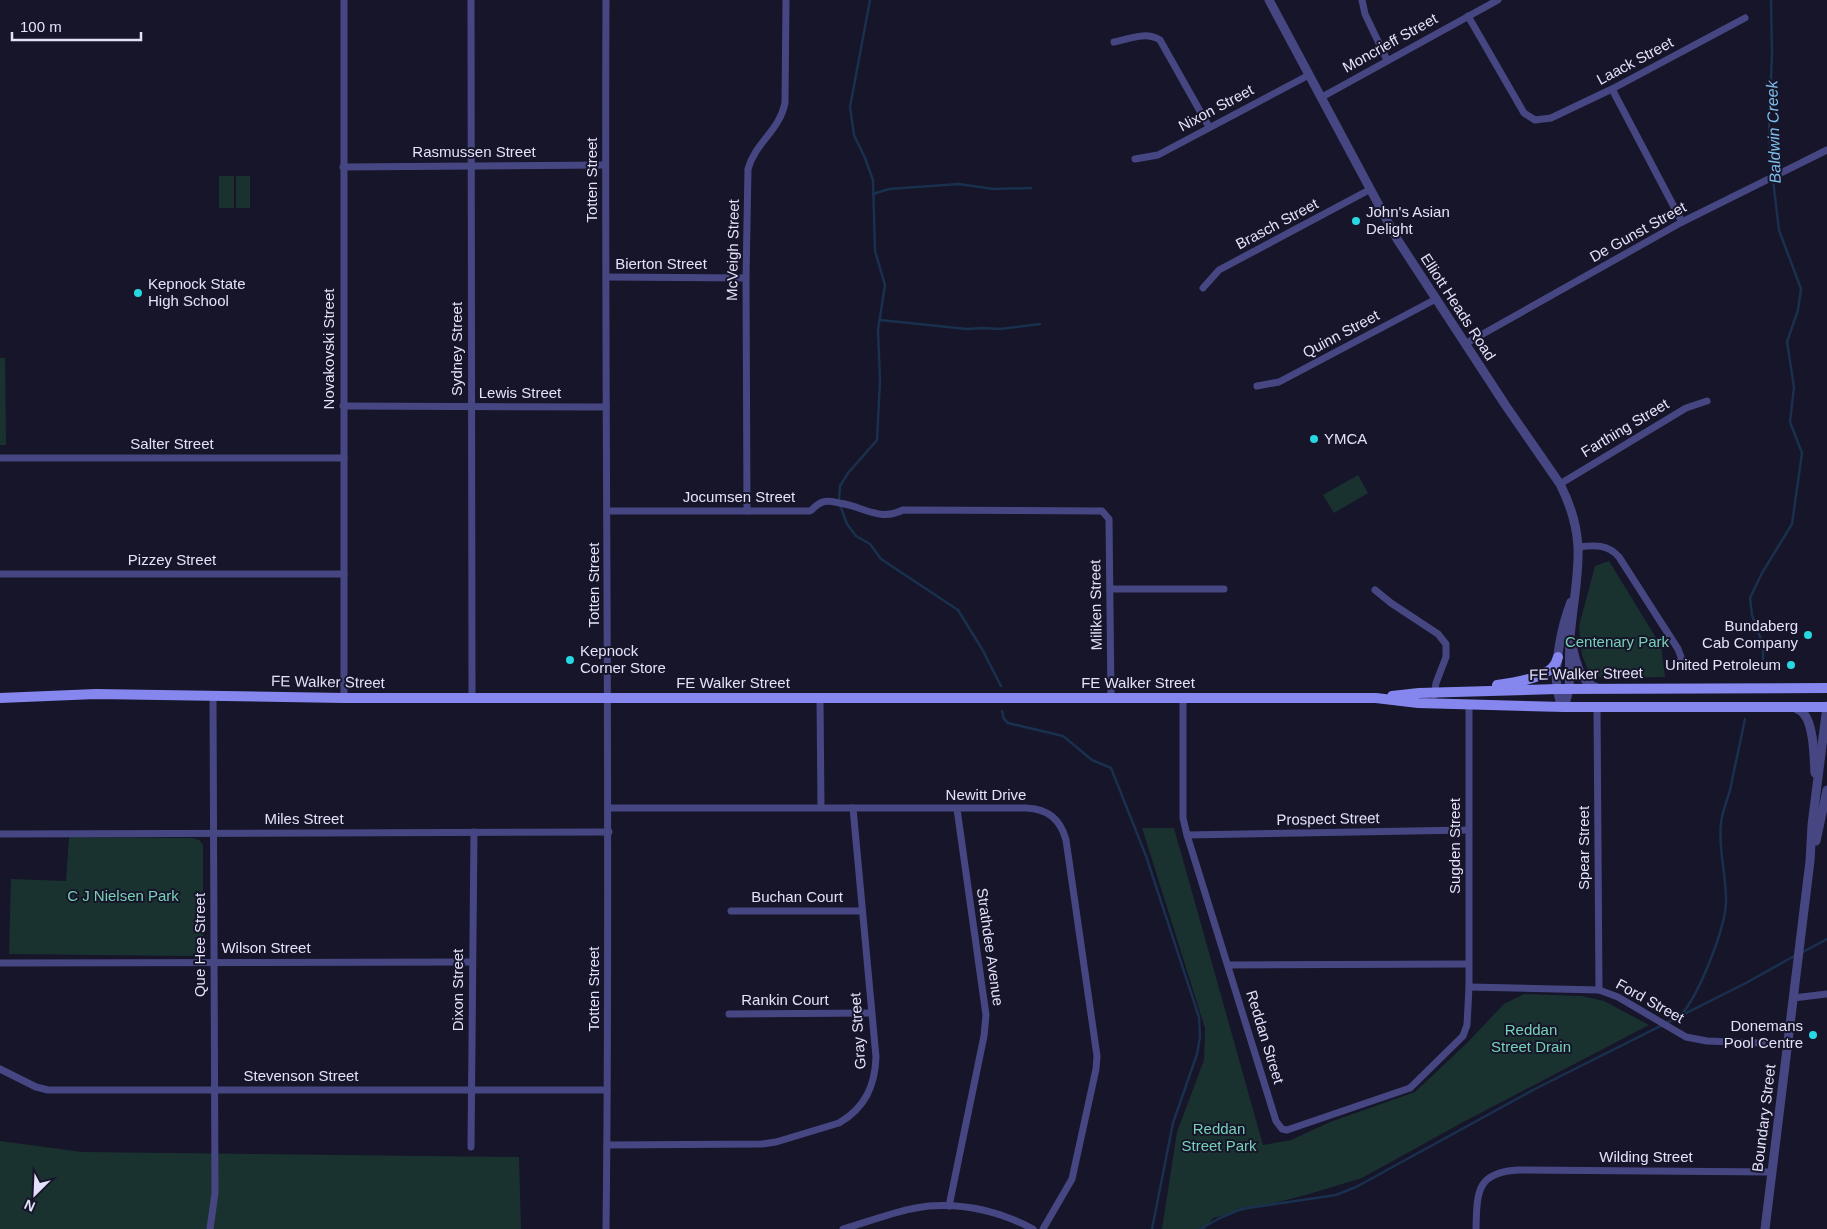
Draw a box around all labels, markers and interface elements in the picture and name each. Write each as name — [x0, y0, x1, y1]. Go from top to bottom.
street label: Moncrieff Street — [1339, 9, 1441, 76]
scale bar — [12, 10, 141, 42]
text: 100 m — [20, 18, 62, 35]
street label: Laack Street — [1594, 33, 1677, 88]
water label: Baldwin Creek — [1763, 79, 1784, 184]
street label: Nixon Street — [1175, 80, 1257, 134]
street label: Totten Street — [583, 137, 600, 223]
street label: Rasmussen Street — [412, 143, 537, 160]
street label: Brasch Street — [1233, 194, 1322, 252]
street label: McVeigh Street — [723, 198, 742, 301]
street label: De Gunst Street — [1587, 198, 1690, 265]
place label: John's Asian Delight — [1366, 203, 1450, 237]
marker: John's Asian Delight — [1350, 215, 1362, 227]
street label: Elliott Heads Road — [1417, 250, 1499, 363]
street label: Bierton Street — [615, 255, 708, 272]
place label: Kepnock State High School — [148, 275, 246, 309]
marker: Kepnock State High School — [132, 287, 144, 299]
street label: Novakovski Street — [320, 288, 337, 409]
street label: Sydney Street — [448, 301, 465, 396]
street label: Quinn Street — [1300, 306, 1383, 361]
street label: Lewis Street — [479, 384, 562, 401]
street label: Farthing Street — [1578, 394, 1672, 460]
place label: YMCA — [1324, 430, 1367, 447]
marker: YMCA — [1308, 433, 1320, 445]
street label: Salter Street — [130, 435, 215, 452]
street label: Jocumsen Street — [683, 488, 796, 505]
street label: Totten Street — [585, 542, 602, 628]
street label: Pizzey Street — [128, 551, 217, 568]
street label: Miliken Street — [1086, 559, 1105, 651]
place label: Bundaberg Cab Company — [1702, 617, 1798, 651]
marker: Bundaberg Cab Company — [1802, 629, 1814, 641]
park label: Centenary Park — [1565, 633, 1670, 650]
place label: Kepnock Corner Store — [580, 642, 666, 676]
marker: Kepnock Corner Store — [564, 654, 576, 666]
place label: United Petroleum — [1665, 656, 1781, 673]
marker: United Petroleum — [1785, 659, 1797, 671]
street label: FE Walker Street — [1529, 664, 1644, 683]
street label: FE Walker Street — [271, 672, 386, 691]
street label: FE Walker Street — [676, 674, 791, 691]
street label: FE Walker Street — [1081, 674, 1196, 691]
street label: Newitt Drive — [946, 786, 1026, 803]
street label: Sugden Street — [1446, 797, 1463, 894]
street label: Spear Street — [1575, 805, 1592, 890]
street label: Prospect Street — [1276, 809, 1381, 828]
street label: Miles Street — [264, 810, 344, 827]
park label: C J Nielsen Park — [67, 887, 179, 904]
street label: Strathdee Avenue — [974, 887, 1007, 1007]
street label: Buchan Court — [751, 888, 844, 905]
street label: Que Hee Street — [191, 892, 208, 997]
street label: Wilson Street — [221, 939, 311, 956]
street label: Totten Street — [585, 946, 602, 1032]
street label: Dixon Street — [449, 948, 466, 1031]
street label: Ford Street — [1613, 975, 1688, 1027]
street label: Reddan Street — [1243, 988, 1288, 1086]
street label: Rankin Court — [741, 991, 830, 1008]
street label: Gray Street — [846, 991, 869, 1070]
place label: Donemans Pool Centre — [1724, 1017, 1803, 1051]
park label: Reddan Street Drain — [1491, 1021, 1571, 1055]
marker: Donemans Pool Centre — [1807, 1029, 1819, 1041]
street label: Boundary Street — [1748, 1062, 1779, 1173]
street label: Stevenson Street — [243, 1067, 359, 1084]
park label: Reddan Street Park — [1181, 1120, 1257, 1154]
street label: Wilding Street — [1599, 1148, 1694, 1165]
north arrow — [10, 1169, 60, 1219]
text: N — [22, 1197, 38, 1215]

